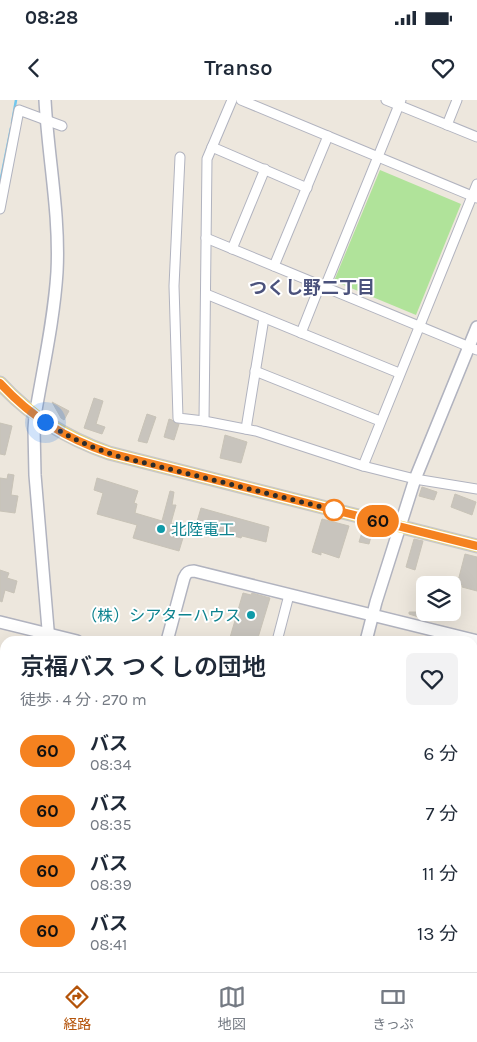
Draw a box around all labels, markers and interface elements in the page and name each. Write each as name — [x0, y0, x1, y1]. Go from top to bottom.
text: 08:28 — [25, 7, 78, 29]
icon: back — [20, 54, 48, 82]
icon: heart — [429, 54, 457, 82]
text: Transo — [204, 55, 273, 81]
district label: つくし野二丁目 — [249, 277, 375, 299]
your location — [33, 410, 58, 435]
unlabelled marker — [323, 499, 345, 521]
line badge: 60 — [356, 505, 400, 537]
text: 60 — [367, 510, 389, 532]
place label: 北陸電工 — [171, 520, 235, 539]
marker: 北陸電工 — [155, 523, 167, 535]
map controls — [416, 576, 461, 621]
button: layers — [416, 576, 461, 621]
place label: （株）シアターハウス — [81, 606, 241, 625]
marker: （株）シアターハウス — [245, 609, 257, 621]
text: 京福バス つくしの団地 — [20, 653, 266, 681]
button: heart — [406, 653, 458, 705]
text: 徒歩 · 4 分 · 270 m — [20, 690, 147, 709]
text: バス — [90, 733, 128, 755]
text: 60 — [36, 740, 59, 762]
text: 6 分 — [424, 743, 458, 765]
text: 08:34 — [90, 755, 131, 774]
text: バス — [90, 793, 128, 815]
text: 60 — [36, 800, 59, 822]
text: 7 分 — [426, 803, 458, 825]
text: 08:35 — [90, 815, 132, 834]
text: バス — [90, 853, 128, 875]
text: 60 — [36, 860, 59, 882]
text: 11 分 — [422, 863, 458, 885]
text: 08:39 — [90, 875, 132, 894]
text: バス — [90, 913, 128, 935]
text: 60 — [36, 920, 59, 942]
text: 13 分 — [417, 923, 458, 945]
text: 08:41 — [90, 935, 127, 954]
tab: 経路 — [63, 983, 91, 1033]
tab: 地図 — [218, 983, 246, 1033]
tab: きっぷ — [372, 983, 414, 1033]

